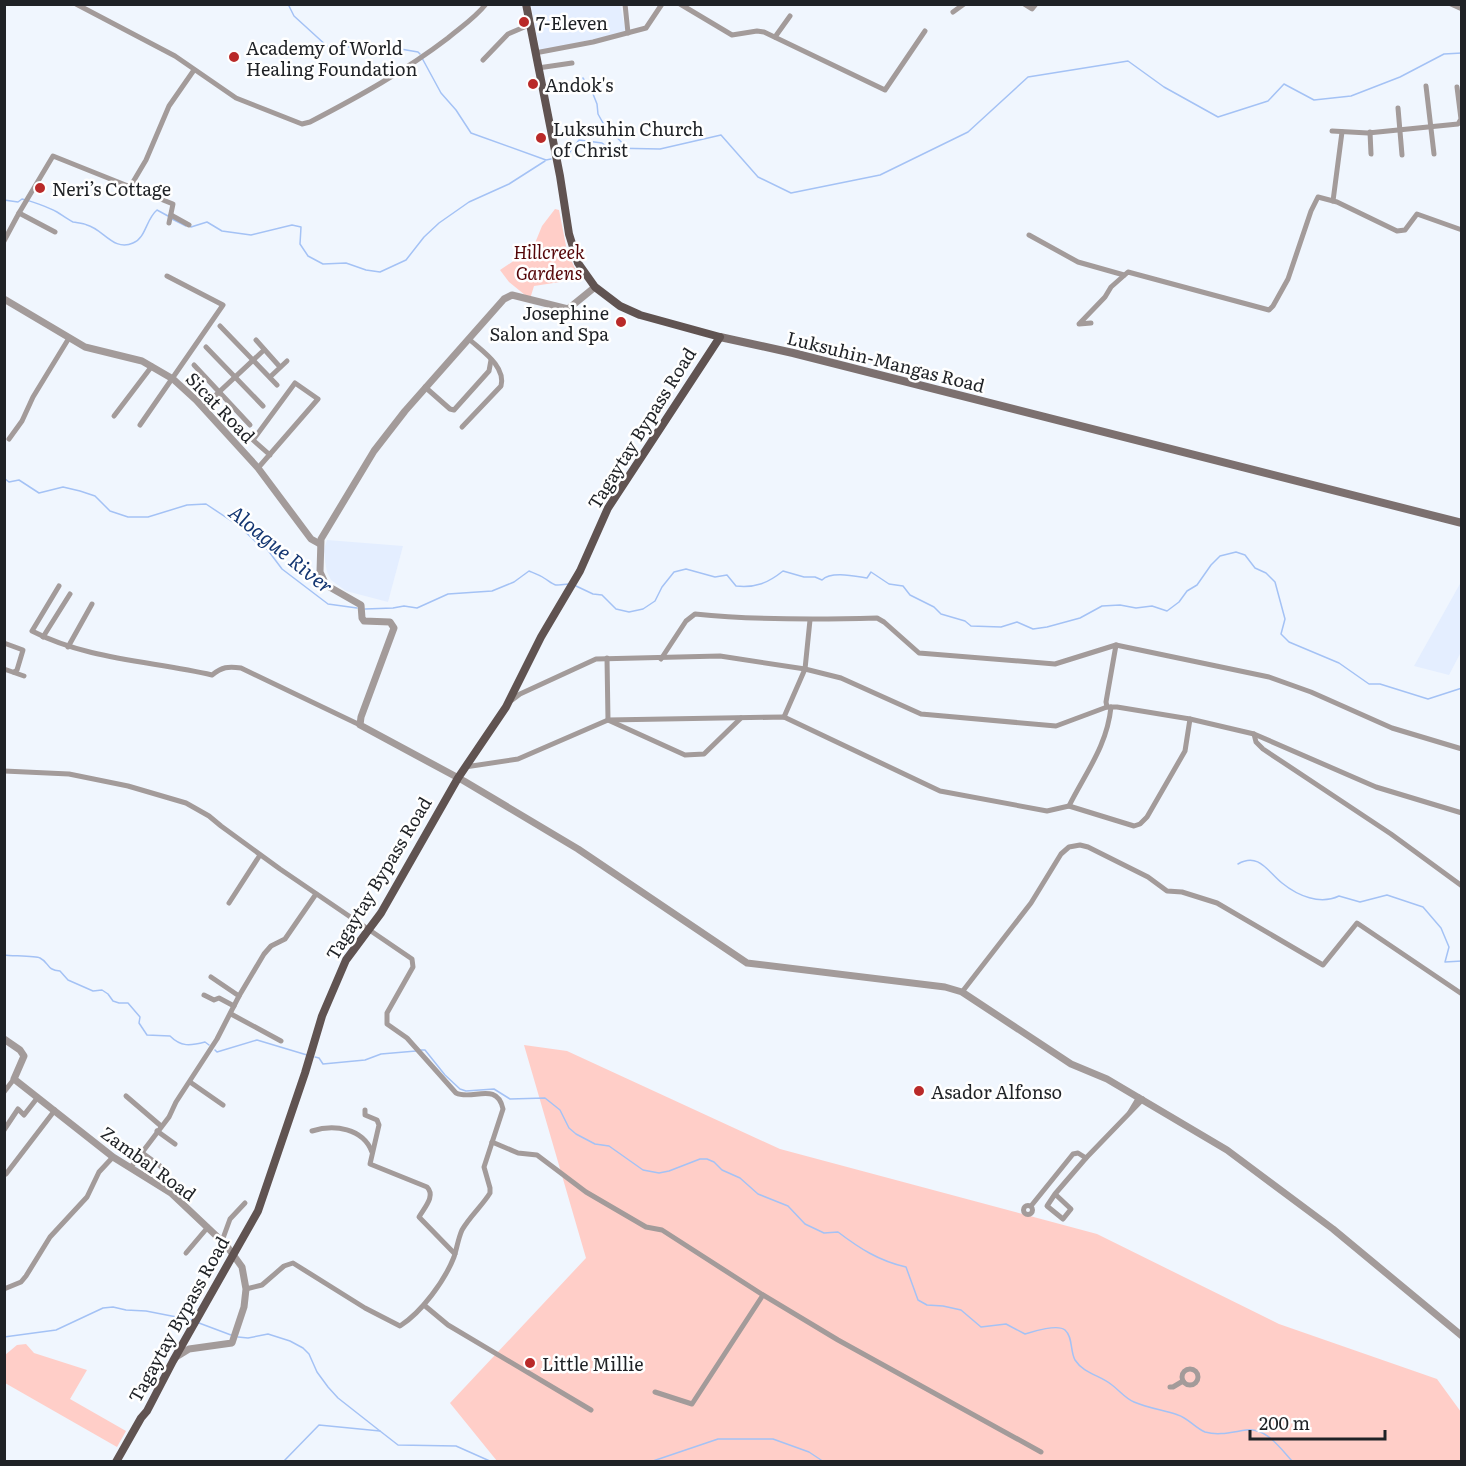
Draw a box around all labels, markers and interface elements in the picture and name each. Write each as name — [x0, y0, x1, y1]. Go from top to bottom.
place label: 7-Eleven — [536, 9, 608, 36]
marker: 7-Eleven — [517, 15, 531, 29]
place label: Academy of World Healing Foundation — [246, 34, 417, 82]
marker: Academy of World Healing Foundation — [227, 50, 241, 64]
place label: Andok's — [545, 71, 613, 98]
marker: Andok's — [526, 77, 540, 91]
place label: Luksuhin Church of Christ — [553, 115, 704, 163]
marker: Luksuhin Church of Christ — [534, 131, 548, 145]
place label: Neri’s Cottage — [52, 175, 171, 202]
marker: Neri’s Cottage — [33, 181, 47, 195]
park label: Hillcreek Gardens — [513, 238, 585, 286]
place label: Josephine Salon and Spa — [489, 299, 609, 347]
marker: Josephine Salon and Spa — [614, 315, 628, 329]
street label: Luksuhin-Mangas Road — [784, 323, 988, 399]
street label: Tagaytay Bypass Road — [580, 342, 702, 514]
street label: Sicat Road — [180, 365, 262, 449]
water label: Aloague River — [223, 496, 341, 600]
street label: Tagaytay Bypass Road — [318, 791, 438, 965]
place label: Asador Alfonso — [931, 1078, 1062, 1105]
marker: Asador Alfonso — [912, 1084, 926, 1098]
street label: Zambal Road — [96, 1119, 202, 1207]
street label: Tagaytay Bypass Road — [121, 1231, 235, 1407]
place label: Little Millie — [542, 1350, 644, 1377]
marker: Little Millie — [523, 1356, 537, 1370]
scale bar — [1250, 1403, 1385, 1441]
text: 200 m — [1259, 1409, 1310, 1436]

